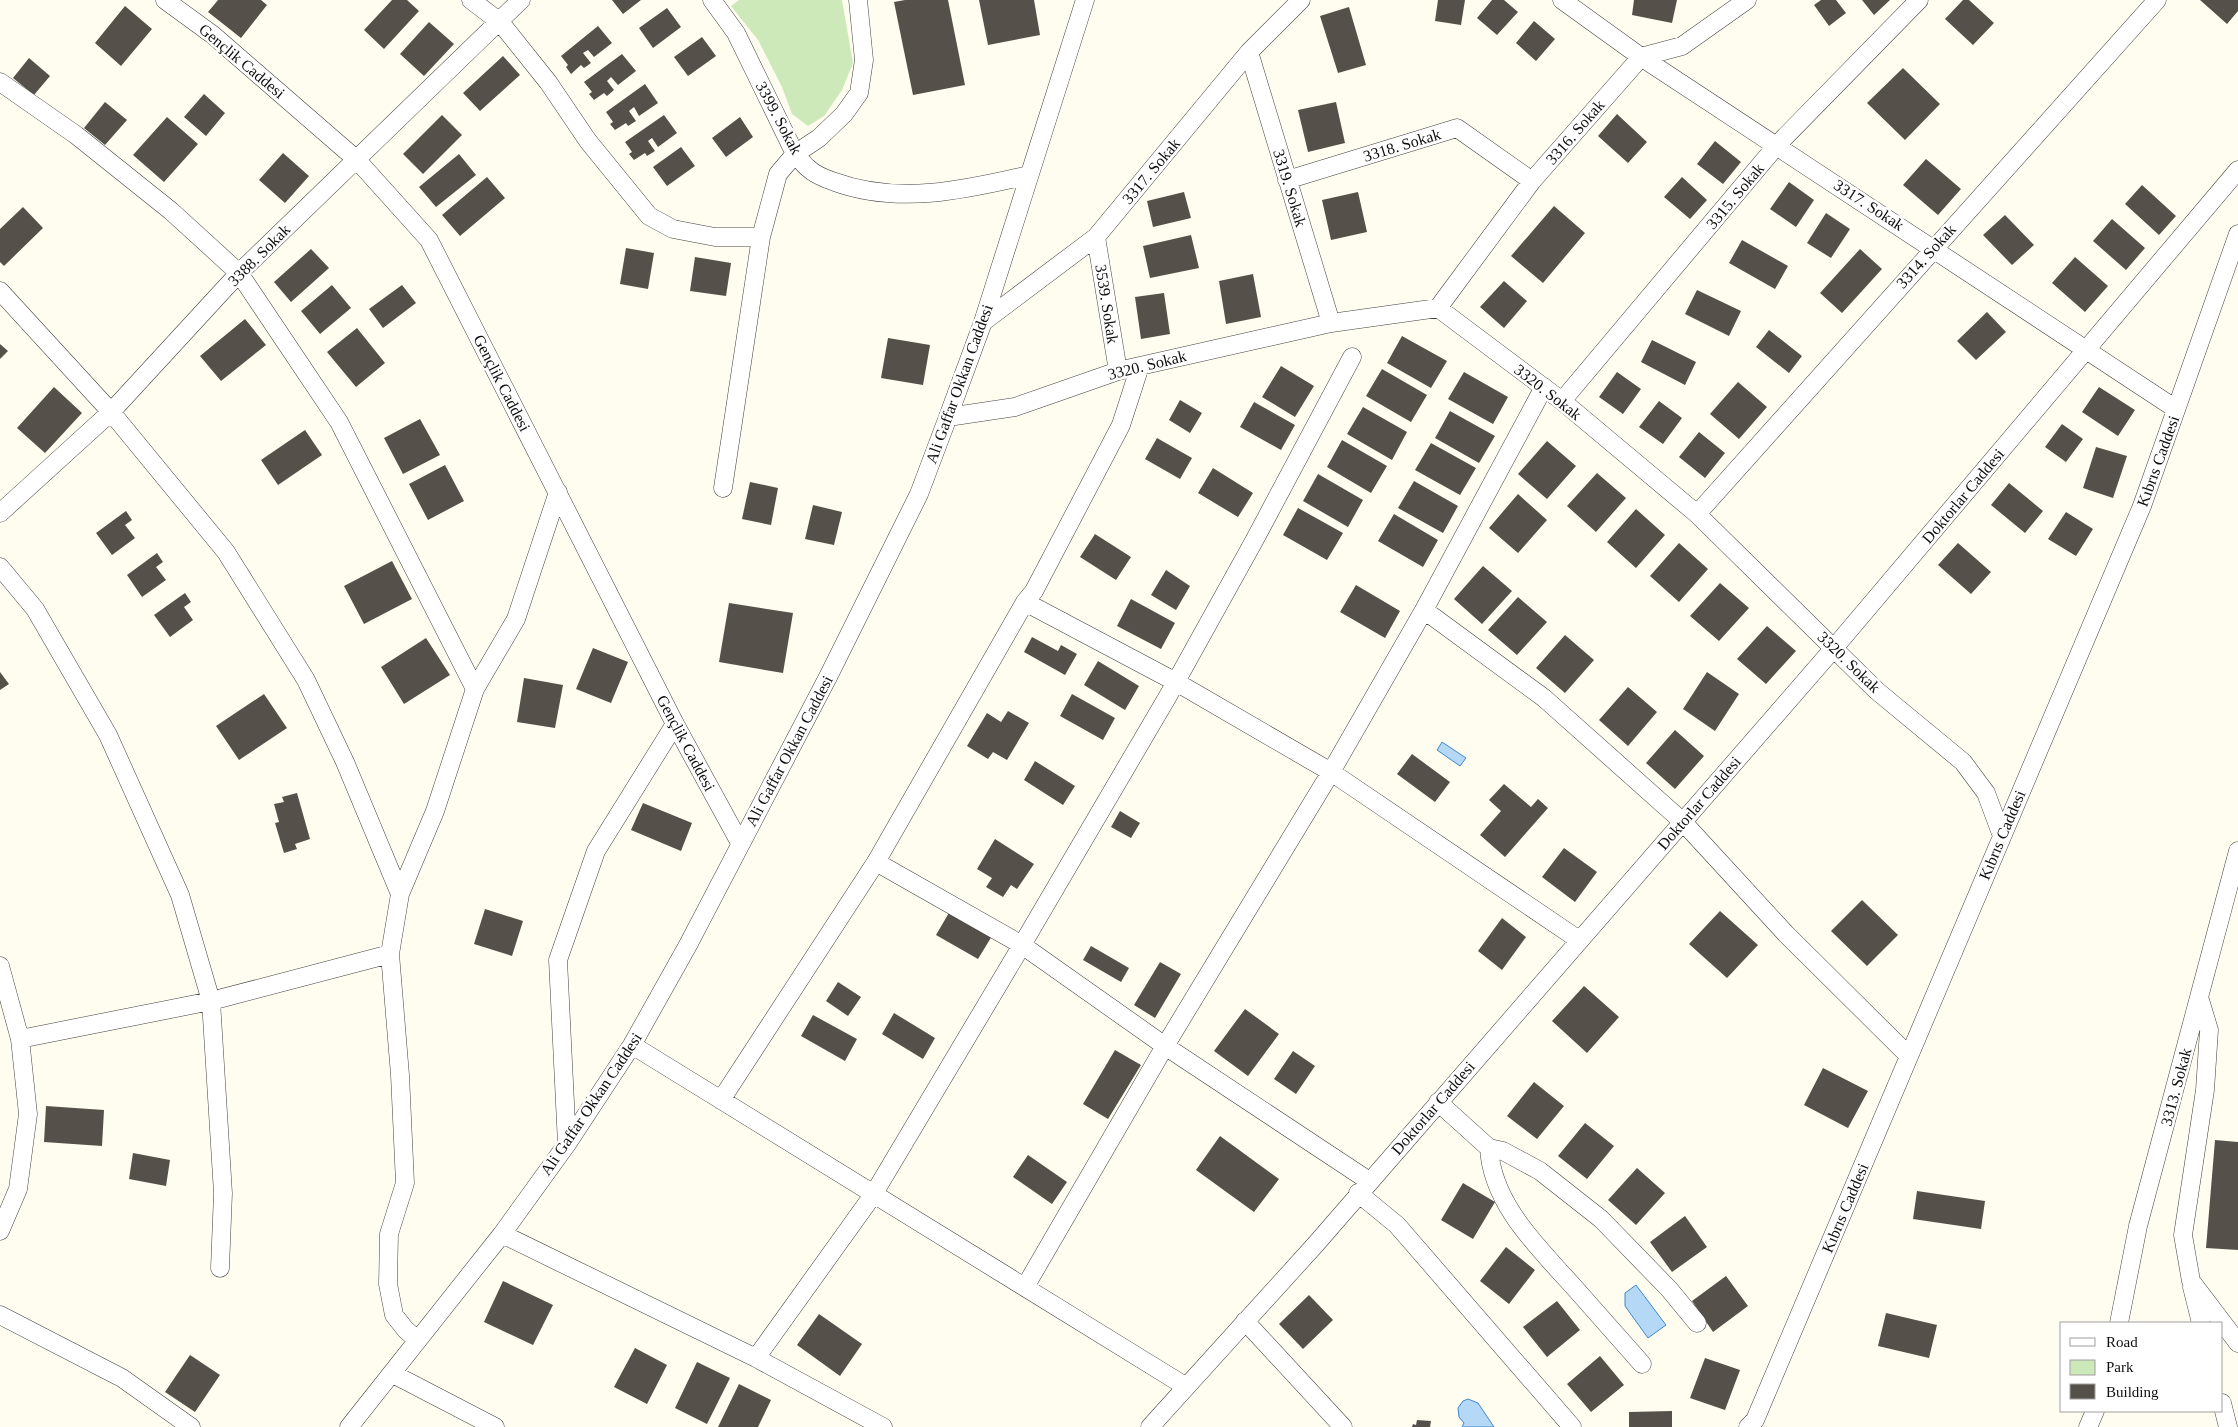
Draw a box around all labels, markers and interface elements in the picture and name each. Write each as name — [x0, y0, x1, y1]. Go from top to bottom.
street label: Gençlik Caddesi — [195, 20, 289, 103]
street label: 3399. Sokak — [753, 79, 805, 157]
street label: 3316. Sokak — [1542, 96, 1608, 168]
street label: 3318. Sokak — [1361, 125, 1443, 165]
street label: 3317. Sokak — [1119, 135, 1183, 207]
street label: 3319. Sokak — [1270, 147, 1310, 229]
street label: 3315. Sokak — [1703, 160, 1767, 232]
street label: 3317. Sokak — [1831, 176, 1907, 234]
street label: 3388. Sokak — [225, 221, 293, 289]
street label: 3314. Sokak — [1893, 221, 1959, 291]
street label: 3539. Sokak — [1092, 263, 1122, 345]
street label: Ali Gaffar Okkan Caddesi — [922, 302, 996, 466]
street label: Gençlik Caddesi — [469, 332, 534, 435]
street label: 3320. Sokak — [1106, 347, 1188, 383]
street label: 3320. Sokak — [1511, 361, 1585, 423]
street label: Kıbrıs Caddesi — [2134, 413, 2183, 509]
street label: Doktorlar Caddesi — [1919, 445, 2008, 547]
street label: 3320. Sokak — [1814, 628, 1884, 696]
street label: Ali Gaffar Okkan Caddesi — [742, 672, 836, 829]
street label: Gençlik Caddesi — [653, 692, 719, 795]
street label: Doktorlar Caddesi — [1654, 753, 1744, 853]
street label: Kıbrıs Caddesi — [1976, 787, 2029, 882]
street label: Ali Gaffar Okkan Caddesi — [537, 1029, 645, 1178]
street label: 3313. Sokak — [2157, 1046, 2195, 1128]
street label: Doktorlar Caddesi — [1388, 1058, 1478, 1158]
street label: Kıbrıs Caddesi — [1819, 1160, 1872, 1255]
legend — [2060, 1322, 2223, 1412]
text: Road — [2106, 1334, 2138, 1350]
text: Park — [2106, 1359, 2134, 1375]
text: Building — [2106, 1384, 2159, 1400]

